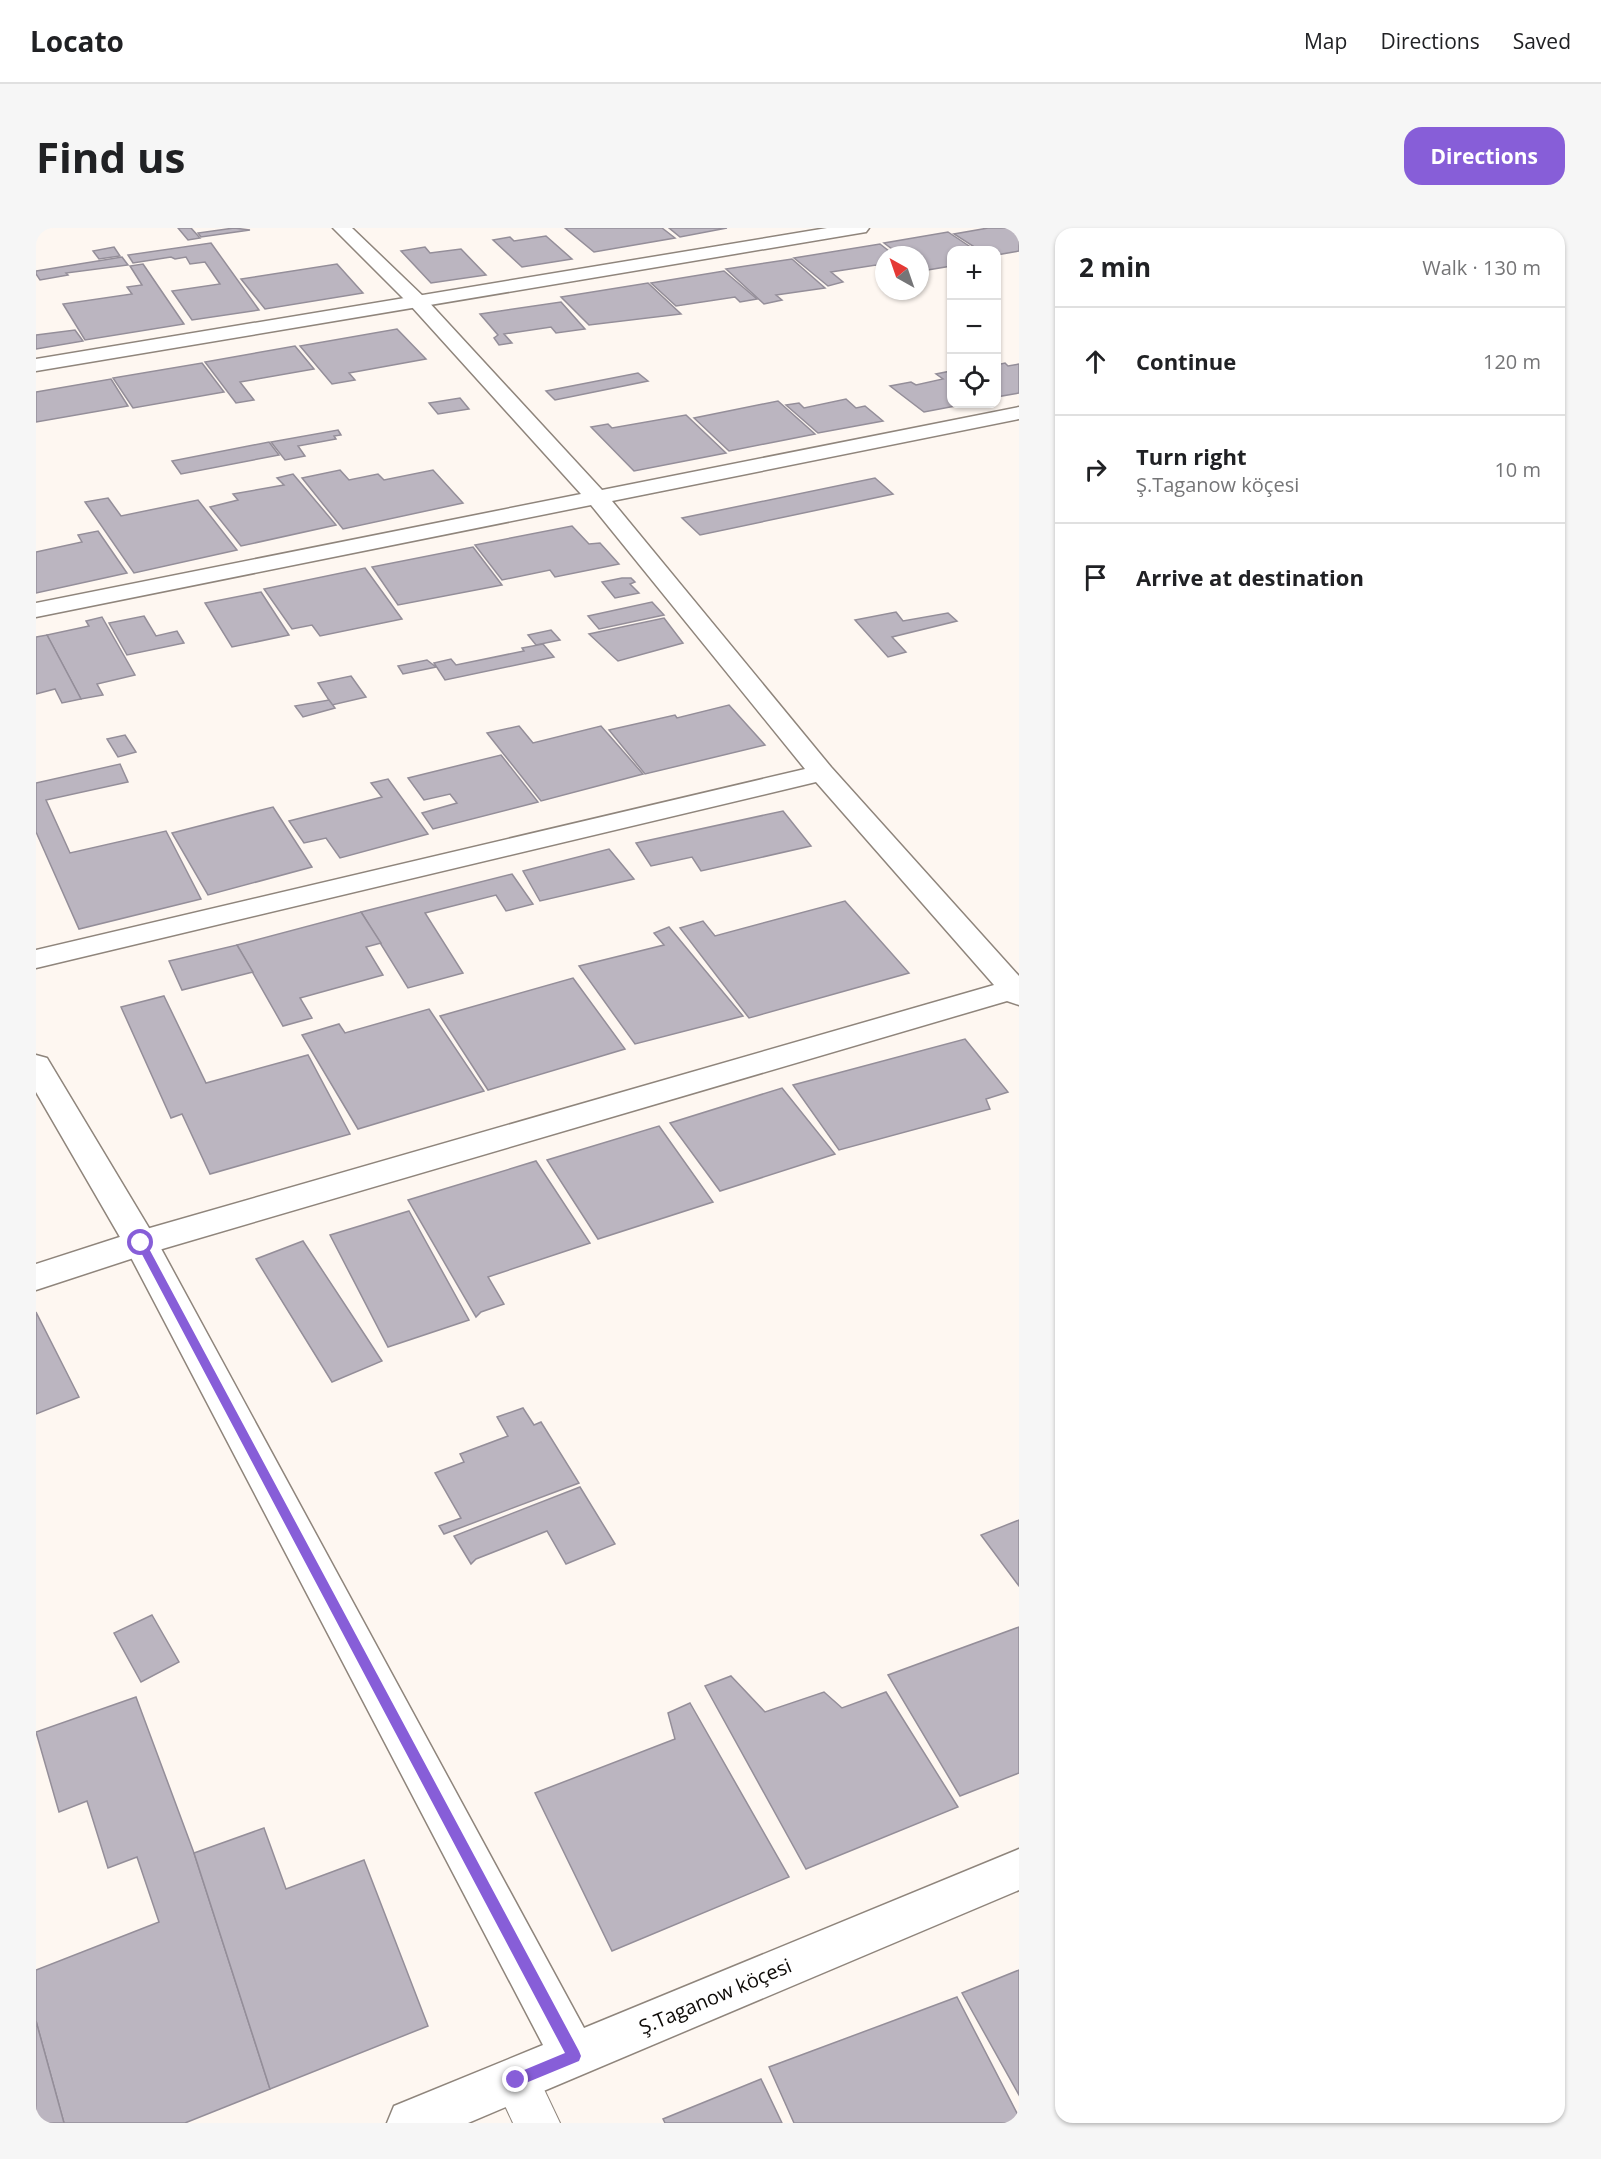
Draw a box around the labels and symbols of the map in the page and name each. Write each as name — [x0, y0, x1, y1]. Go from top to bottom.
north arrow — [875, 246, 929, 300]
route start — [127, 1229, 153, 1255]
street label: Ş.Taganow köçesi — [635, 1952, 795, 2040]
route end — [502, 2066, 528, 2092]

